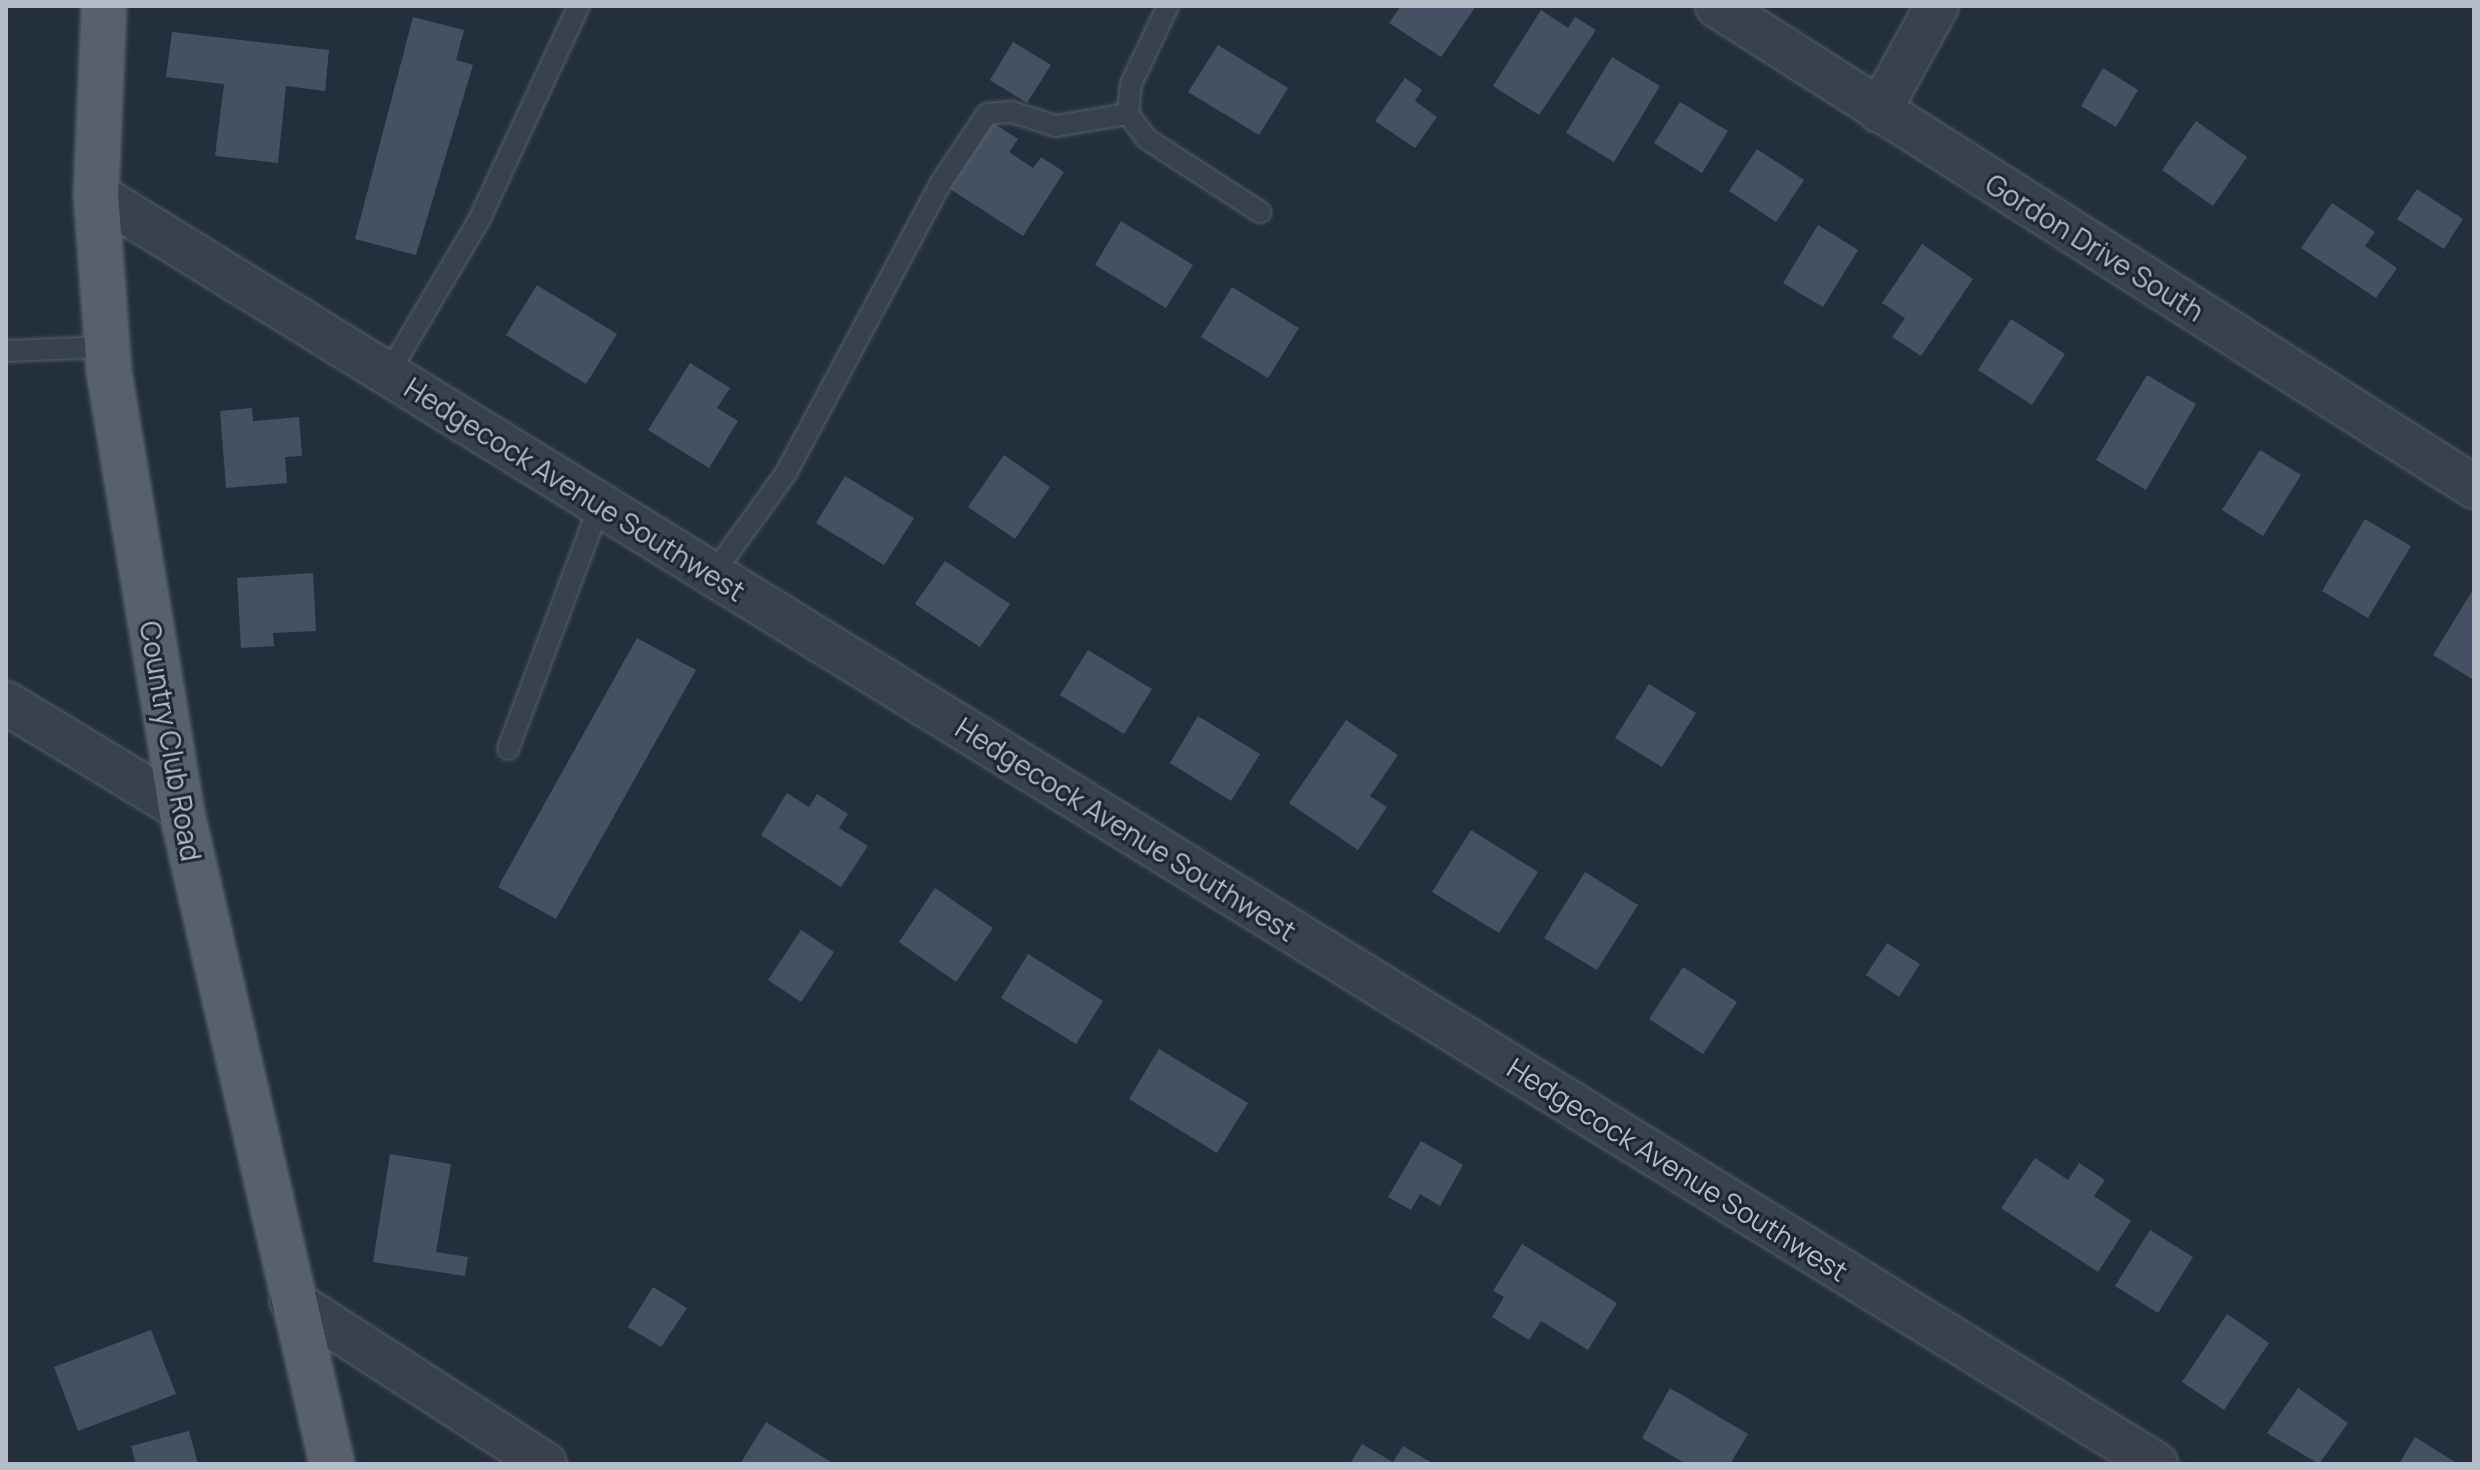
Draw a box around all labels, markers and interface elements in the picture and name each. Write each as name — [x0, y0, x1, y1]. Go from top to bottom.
street label: Gordon Drive South — [1980, 166, 2210, 328]
street label: Hedgecock Avenue Southwest — [399, 370, 751, 608]
street label: Country Club Road — [133, 618, 209, 864]
street label: Hedgecock Avenue Southwest — [950, 710, 1302, 948]
street label: Hedgecock Avenue Southwest — [1502, 1050, 1854, 1288]

